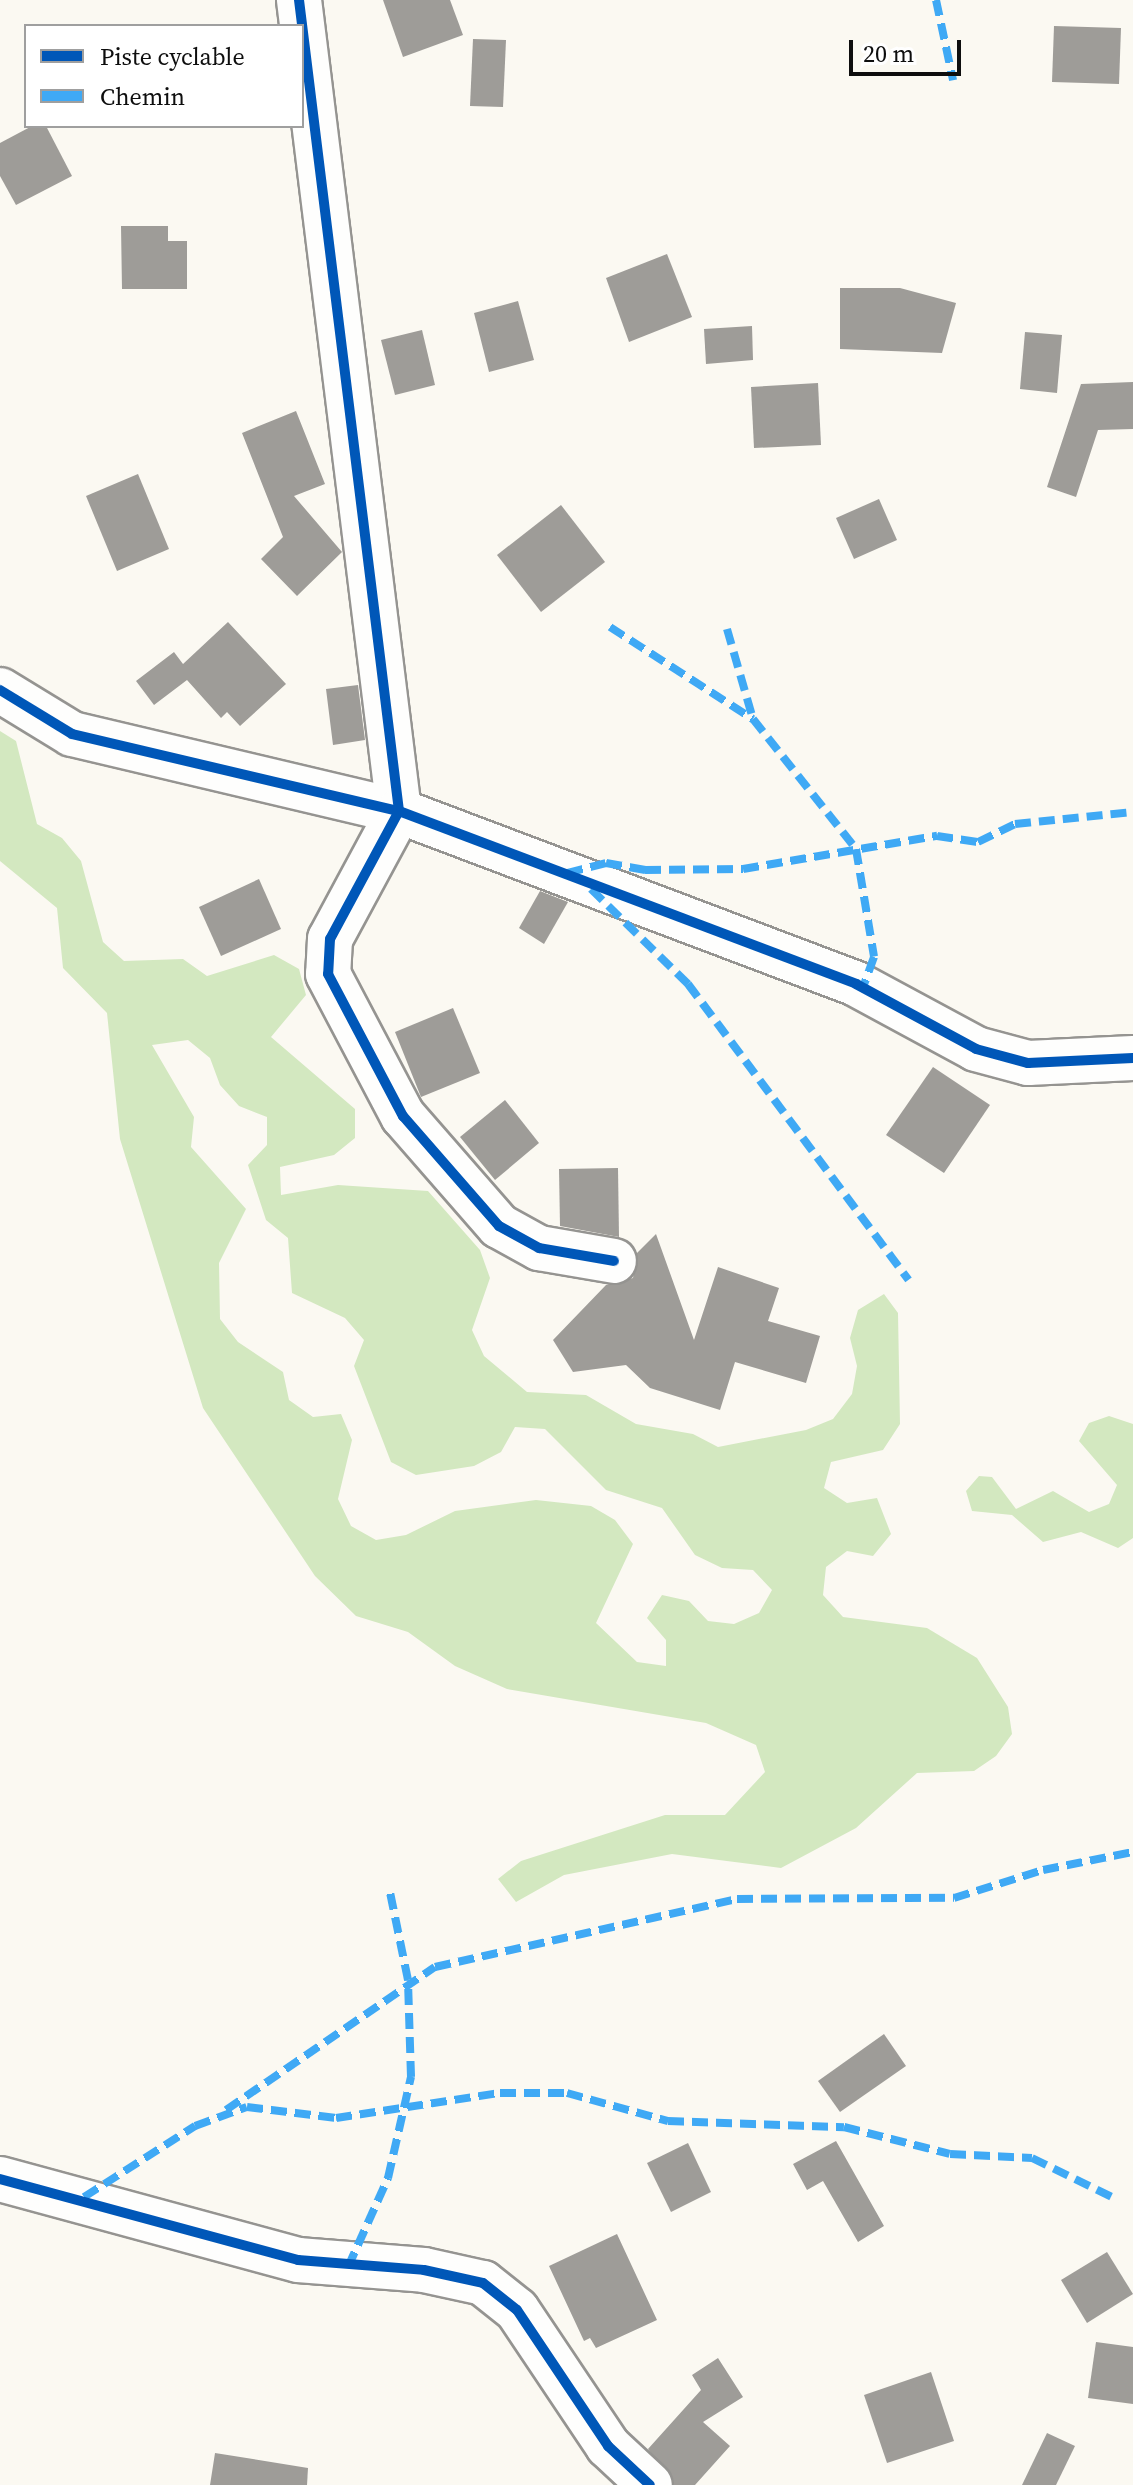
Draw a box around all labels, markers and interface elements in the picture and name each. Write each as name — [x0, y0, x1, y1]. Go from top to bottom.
legend — [24, 24, 304, 128]
scale bar — [853, 24, 965, 74]
text: 20 m — [863, 37, 914, 70]
text: Piste cyclable — [100, 40, 245, 73]
text: Chemin — [100, 80, 185, 113]

